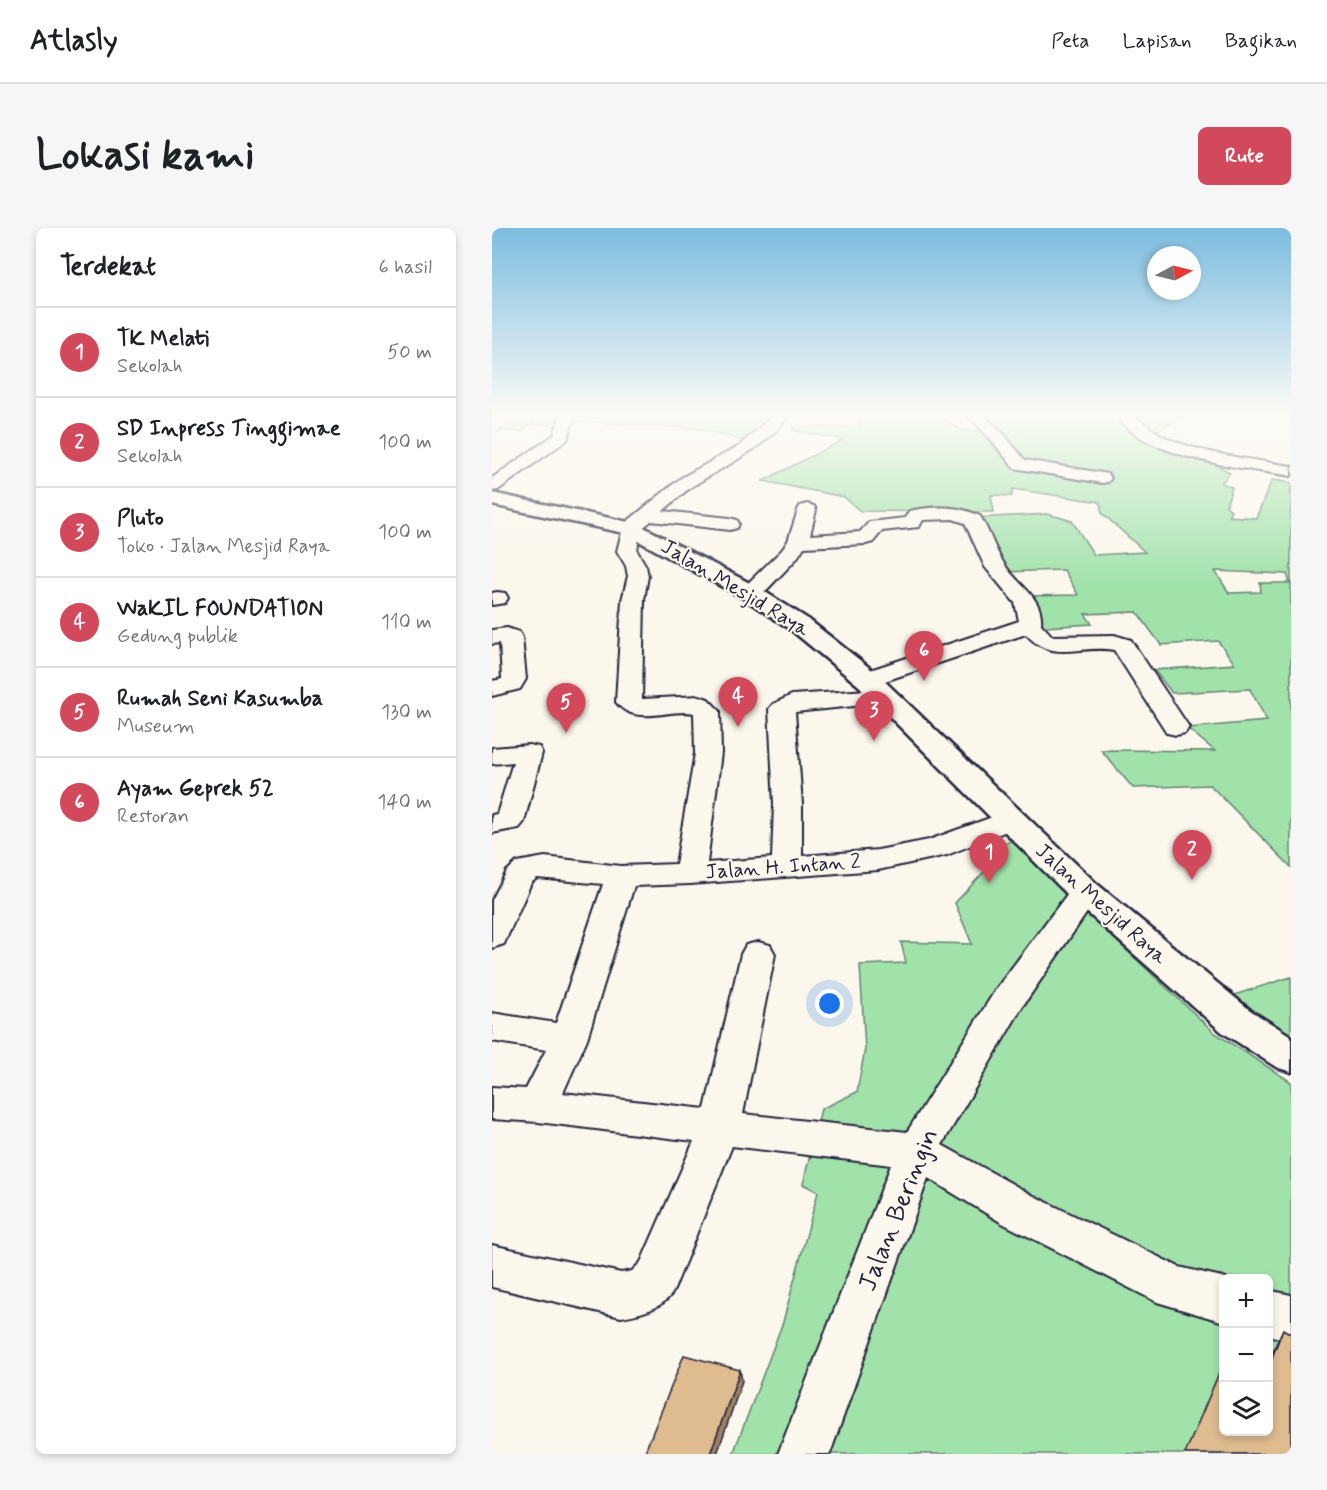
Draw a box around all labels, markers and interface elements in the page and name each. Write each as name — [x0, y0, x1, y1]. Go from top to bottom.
text: Atlasly — [30, 23, 118, 60]
text: Peta — [1051, 27, 1090, 55]
text: Lapisan — [1123, 27, 1192, 55]
text: Bagikan — [1225, 27, 1297, 55]
button: Rute — [1198, 127, 1291, 185]
text: Lokasi kami — [36, 129, 255, 184]
north arrow — [1147, 246, 1201, 300]
text: Terdekat — [60, 250, 156, 284]
text: 6 hasil — [379, 254, 432, 281]
text: TK Melati — [117, 325, 209, 353]
text: 1 — [75, 339, 84, 366]
text: 50 m — [387, 339, 432, 366]
text: Sekolah — [117, 353, 183, 380]
text: SD Inpress Tinggimae — [117, 415, 340, 443]
text: 2 — [75, 429, 84, 456]
text: 100 m — [378, 429, 432, 456]
text: Sekolah — [117, 443, 183, 470]
text: Pluto — [117, 505, 164, 533]
text: 3 — [75, 519, 84, 546]
text: 100 m — [378, 519, 432, 546]
text: Toko · Jalan Mesjid Raya — [117, 533, 330, 560]
street label: Jalan Mesjid Raya — [656, 533, 815, 644]
text: WaKIL FOUNDATI0N — [117, 595, 323, 623]
text: 4 — [74, 609, 85, 636]
text: 110 m — [381, 609, 432, 636]
text: Gedung publik — [117, 623, 238, 650]
pin: 6 — [904, 632, 944, 681]
pin: 4 — [718, 678, 758, 727]
pin: 5 — [546, 684, 586, 733]
text: Rumah Seni Kasumba — [117, 685, 323, 713]
pin: 3 — [854, 692, 893, 741]
text: 5 — [74, 699, 86, 726]
text: 130 m — [381, 699, 432, 726]
text: Museum — [117, 713, 195, 740]
text: Ayam Geprek 52 — [117, 775, 274, 803]
text: 6 — [74, 789, 85, 816]
text: 140 m — [378, 789, 432, 816]
text: Restoran — [117, 803, 189, 830]
pin: 2 — [1172, 830, 1212, 880]
pin: 1 — [970, 834, 1008, 883]
street label: Jalan Mesjid Raya — [1029, 837, 1173, 971]
street label: Jalan H. Intan 2 — [704, 848, 862, 886]
your location — [815, 989, 844, 1018]
street label: Jalan Beringin — [851, 1124, 947, 1296]
map controls — [1219, 1274, 1273, 1436]
button: + — [1219, 1274, 1273, 1328]
button: − — [1219, 1328, 1273, 1382]
button: layers — [1219, 1382, 1273, 1436]

